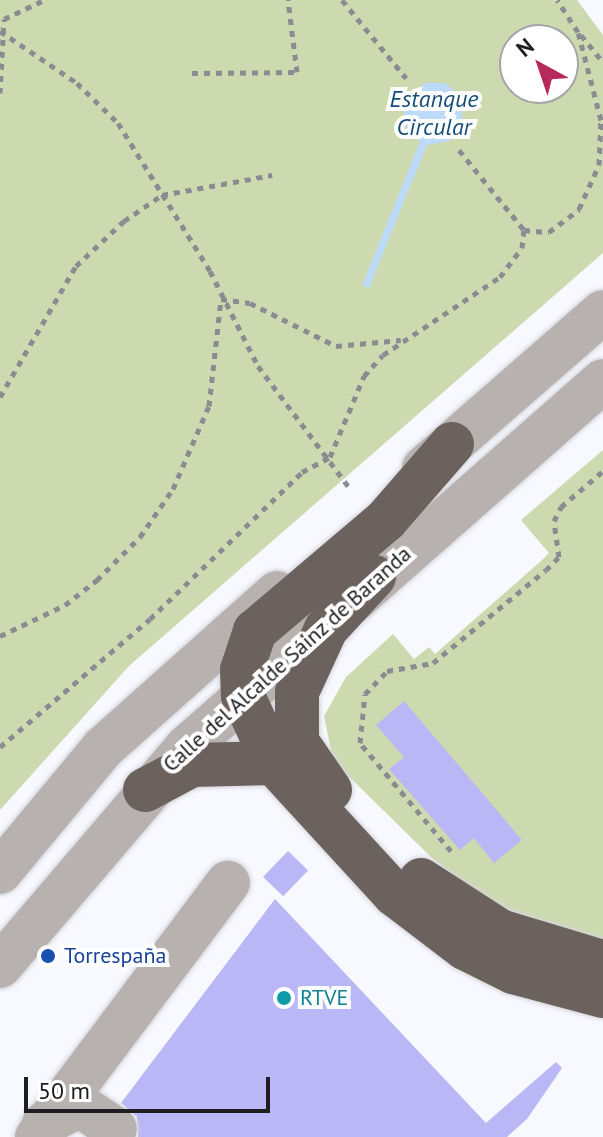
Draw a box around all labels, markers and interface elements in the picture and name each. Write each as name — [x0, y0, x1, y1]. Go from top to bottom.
north arrow — [499, 24, 579, 104]
text: N — [510, 32, 539, 63]
water label: Estanque Circular — [390, 85, 478, 141]
street label: Calle del Alcalde Sáinz de Baranda — [157, 540, 417, 778]
place label: Torrespaña — [64, 943, 166, 969]
marker: Torrespaña — [39, 947, 57, 965]
place label: RTVE — [300, 985, 348, 1011]
marker: RTVE — [275, 989, 293, 1007]
scale bar — [28, 1061, 274, 1111]
text: 50 m — [38, 1075, 90, 1106]

